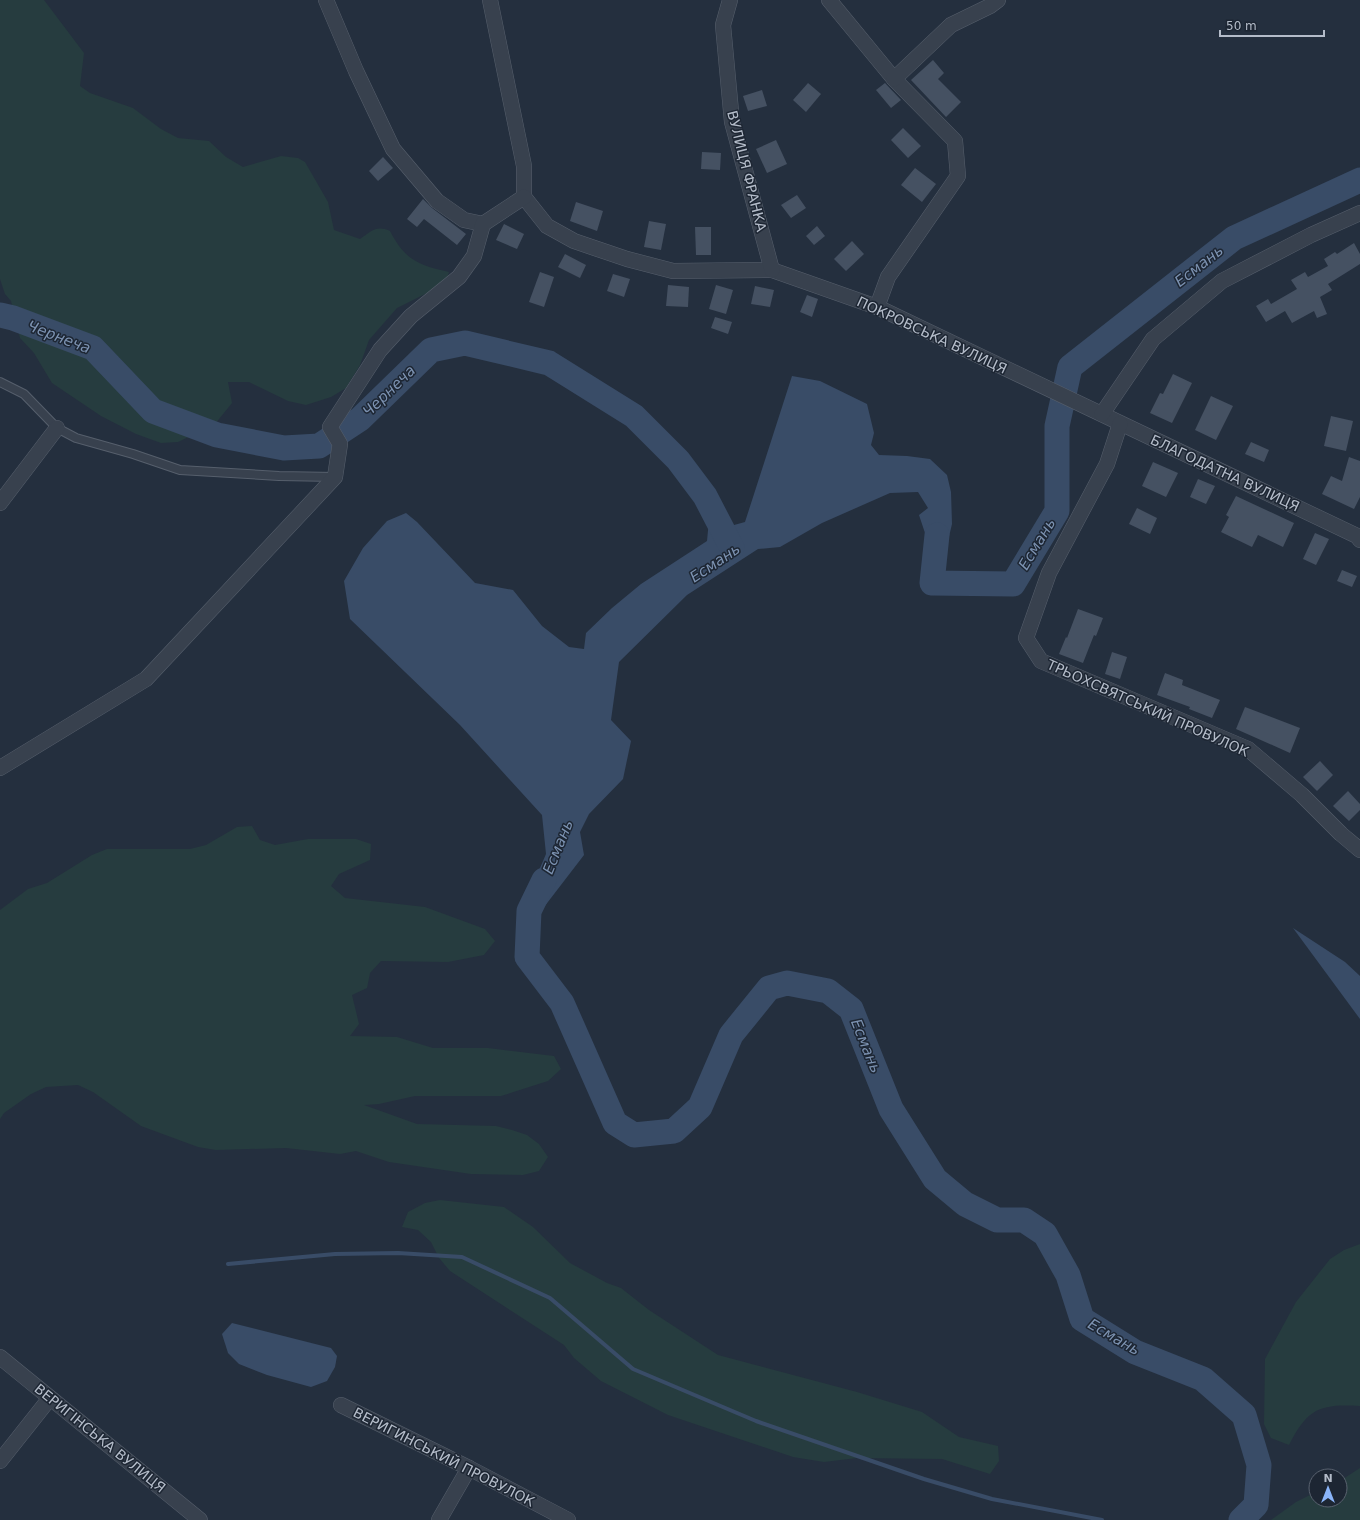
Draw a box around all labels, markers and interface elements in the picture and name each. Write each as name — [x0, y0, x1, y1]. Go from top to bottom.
scale bar — [1220, 12, 1324, 38]
text: 50 m — [1226, 19, 1257, 33]
street label: ВУЛИЦЯ ФРАНКА — [724, 109, 770, 234]
water label: Есмань — [1171, 241, 1227, 291]
street label: ПОКРОВСЬКА ВУЛИЦЯ — [854, 293, 1010, 377]
water label: Чернеча — [25, 317, 93, 357]
water label: Чернеча — [359, 362, 419, 420]
street label: БЛАГОДАТНА ВУЛИЦЯ — [1148, 431, 1302, 515]
water label: Есмань — [1015, 515, 1059, 573]
water label: Есмань — [686, 540, 744, 586]
street label: ТРЬОХСВЯТСЬКИЙ ПРОВУЛОК — [1044, 655, 1252, 760]
water label: Есмань — [539, 817, 577, 877]
water label: Есмань — [847, 1016, 885, 1076]
water label: Есмань — [1085, 1315, 1143, 1359]
street label: ВЕРИГІНСЬКА ВУЛИЦЯ — [31, 1380, 169, 1496]
street label: ВЕРИГИНСЬКИЙ ПРОВУЛОК — [351, 1403, 538, 1510]
north arrow — [1308, 1468, 1348, 1508]
text: N — [1323, 1472, 1333, 1485]

